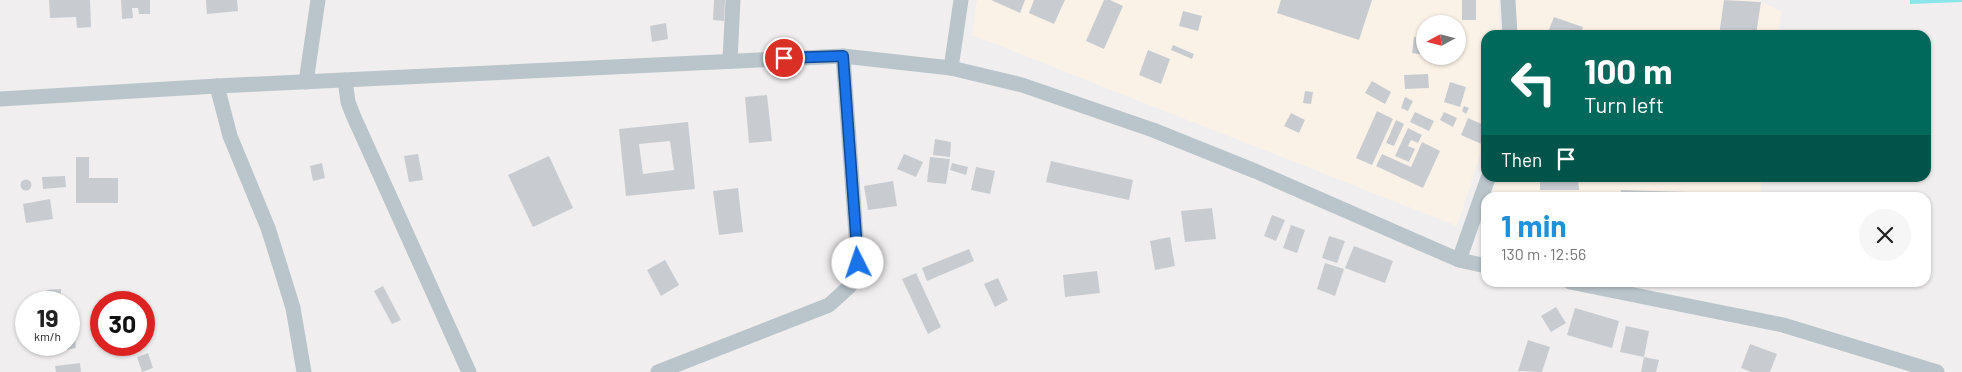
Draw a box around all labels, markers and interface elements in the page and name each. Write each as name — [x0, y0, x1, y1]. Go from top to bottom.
north arrow — [1416, 15, 1466, 65]
map controls — [1416, 15, 1466, 65]
pin — [763, 37, 805, 79]
icon: arrive — [770, 44, 798, 72]
text: 100 m — [1584, 49, 1673, 91]
icon: left — [1501, 50, 1566, 115]
text: Turn left — [1584, 91, 1664, 117]
icon: arrive — [1552, 145, 1580, 173]
text: Then — [1501, 148, 1542, 171]
text: 1 min — [1501, 207, 1567, 243]
button: close — [1859, 209, 1911, 261]
position arrow — [831, 236, 883, 288]
text: 130 m · 12:56 — [1501, 244, 1586, 263]
speed limit sign: 30 — [90, 291, 155, 356]
text: 19 — [36, 302, 59, 332]
text: km/h — [34, 329, 61, 343]

